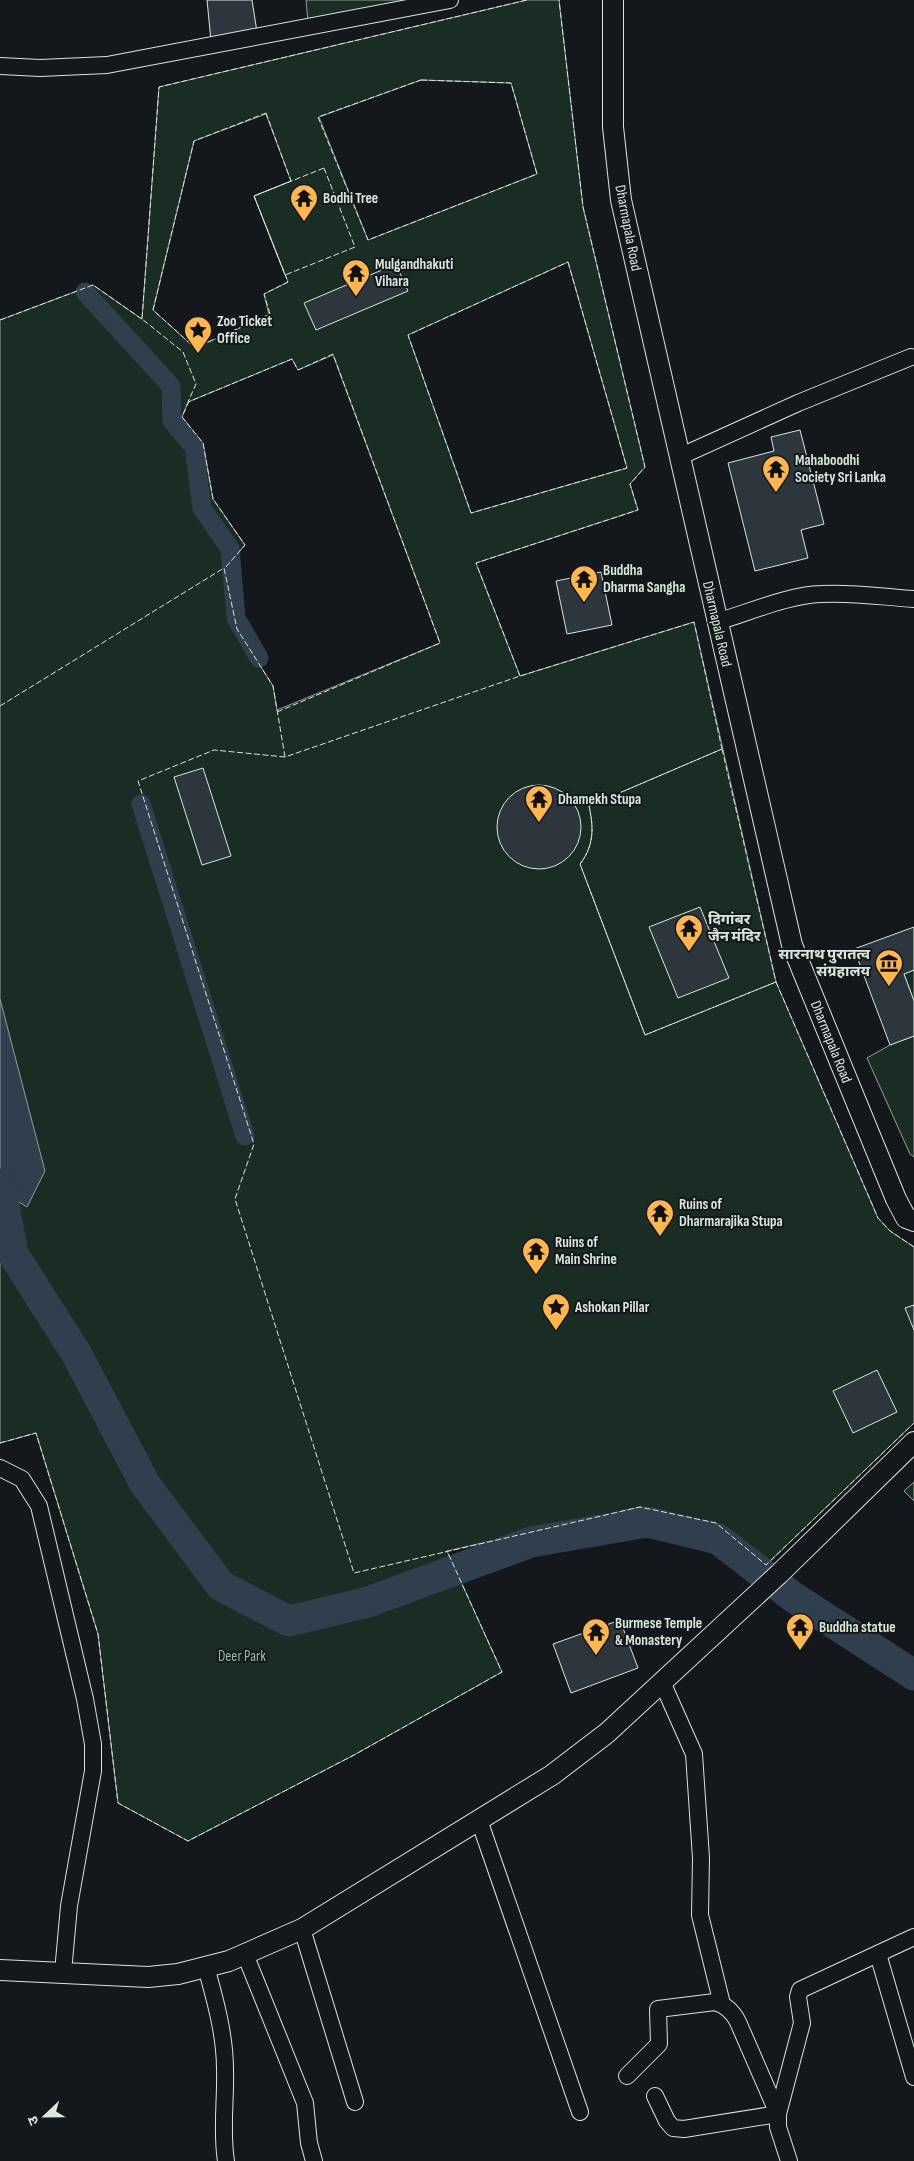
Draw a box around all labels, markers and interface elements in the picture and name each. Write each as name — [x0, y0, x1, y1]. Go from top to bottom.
temple icon: Bodhi Tree — [289, 183, 319, 222]
street label: Dharmapala Road — [610, 183, 646, 273]
place label: Bodhi Tree — [323, 189, 378, 208]
place label: Mulgandhakuti Vihara — [375, 255, 453, 291]
temple icon: Mulgandhakuti Vihara — [341, 258, 371, 297]
place label: Zoo Ticket Office — [217, 312, 272, 348]
place icon: Zoo Ticket Office — [183, 315, 213, 354]
place label: Mahaboodhi Society Sri Lanka — [795, 451, 886, 487]
temple icon: Mahaboodhi Society Sri Lanka — [761, 454, 791, 493]
place label: Buddha Dharma Sangha — [603, 561, 685, 597]
temple icon: Buddha Dharma Sangha — [569, 564, 599, 603]
street label: Dharmapala Road — [698, 579, 736, 669]
temple icon: Dhamekh Stupa — [524, 784, 554, 823]
place label: Dhamekh Stupa — [558, 790, 641, 809]
place label: दिगांबर जैन मंदिर — [708, 910, 761, 946]
temple icon: दिगांबर जैन मंदिर — [674, 913, 704, 952]
place label: सारनाथ पुरातत्व संग्रहालय — [778, 945, 871, 981]
museum icon: सारनाथ पुरातत्व संग्रहालय — [874, 948, 904, 987]
street label: Dharmapala Road — [806, 998, 856, 1086]
place label: Ruins of Dharmarajika Stupa — [679, 1195, 783, 1231]
temple icon: Ruins of Dharmarajika Stupa — [645, 1198, 675, 1237]
place label: Ruins of Main Shrine — [555, 1233, 617, 1269]
temple icon: Ruins of Main Shrine — [521, 1236, 551, 1275]
place icon: Ashokan Pillar — [541, 1292, 571, 1331]
place label: Ashokan Pillar — [574, 1298, 650, 1317]
temple icon: Buddha statue — [785, 1612, 815, 1651]
place label: Burmese Temple & Monastery — [615, 1614, 702, 1650]
temple icon: Burmese Temple & Monastery — [581, 1617, 611, 1656]
place label: Buddha statue — [819, 1618, 896, 1637]
park label: Deer Park — [218, 1647, 266, 1666]
north arrow — [20, 2091, 70, 2141]
text: उ — [24, 2113, 43, 2128]

